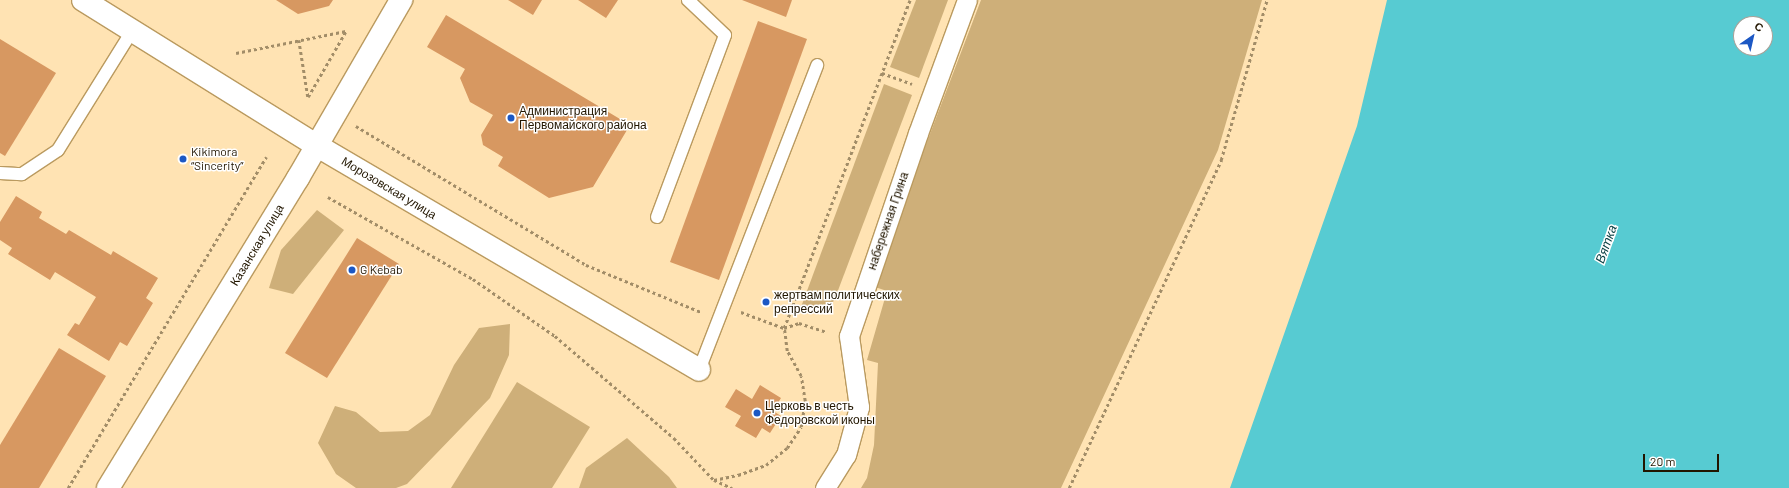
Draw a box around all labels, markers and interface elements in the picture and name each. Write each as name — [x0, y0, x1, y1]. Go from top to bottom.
north arrow — [1733, 16, 1773, 56]
text: С — [1752, 19, 1766, 34]
place label: Администрация Первомайского района — [519, 104, 647, 132]
marker: Администрация Первомайского района — [506, 113, 516, 123]
place label: Kikimora “Sincerity” — [191, 145, 244, 173]
marker: Kikimora “Sincerity” — [178, 154, 188, 164]
street label: Морозовская улица — [339, 154, 439, 222]
street label: набережная Грина — [864, 170, 912, 272]
street label: Казанская улица — [227, 202, 287, 288]
water label: Вятка — [1592, 223, 1620, 265]
place label: G Kebab — [360, 263, 403, 277]
marker: G Kebab — [347, 265, 357, 275]
place label: жертвам политических репрессий — [774, 288, 900, 316]
marker: жертвам политических репрессий — [761, 297, 771, 307]
place label: Церковь в честь Федоровской иконы — [765, 399, 875, 427]
marker: Церковь в честь Федоровской иконы — [752, 408, 762, 418]
scale bar — [1645, 446, 1721, 472]
text: 20 m — [1650, 454, 1676, 468]

